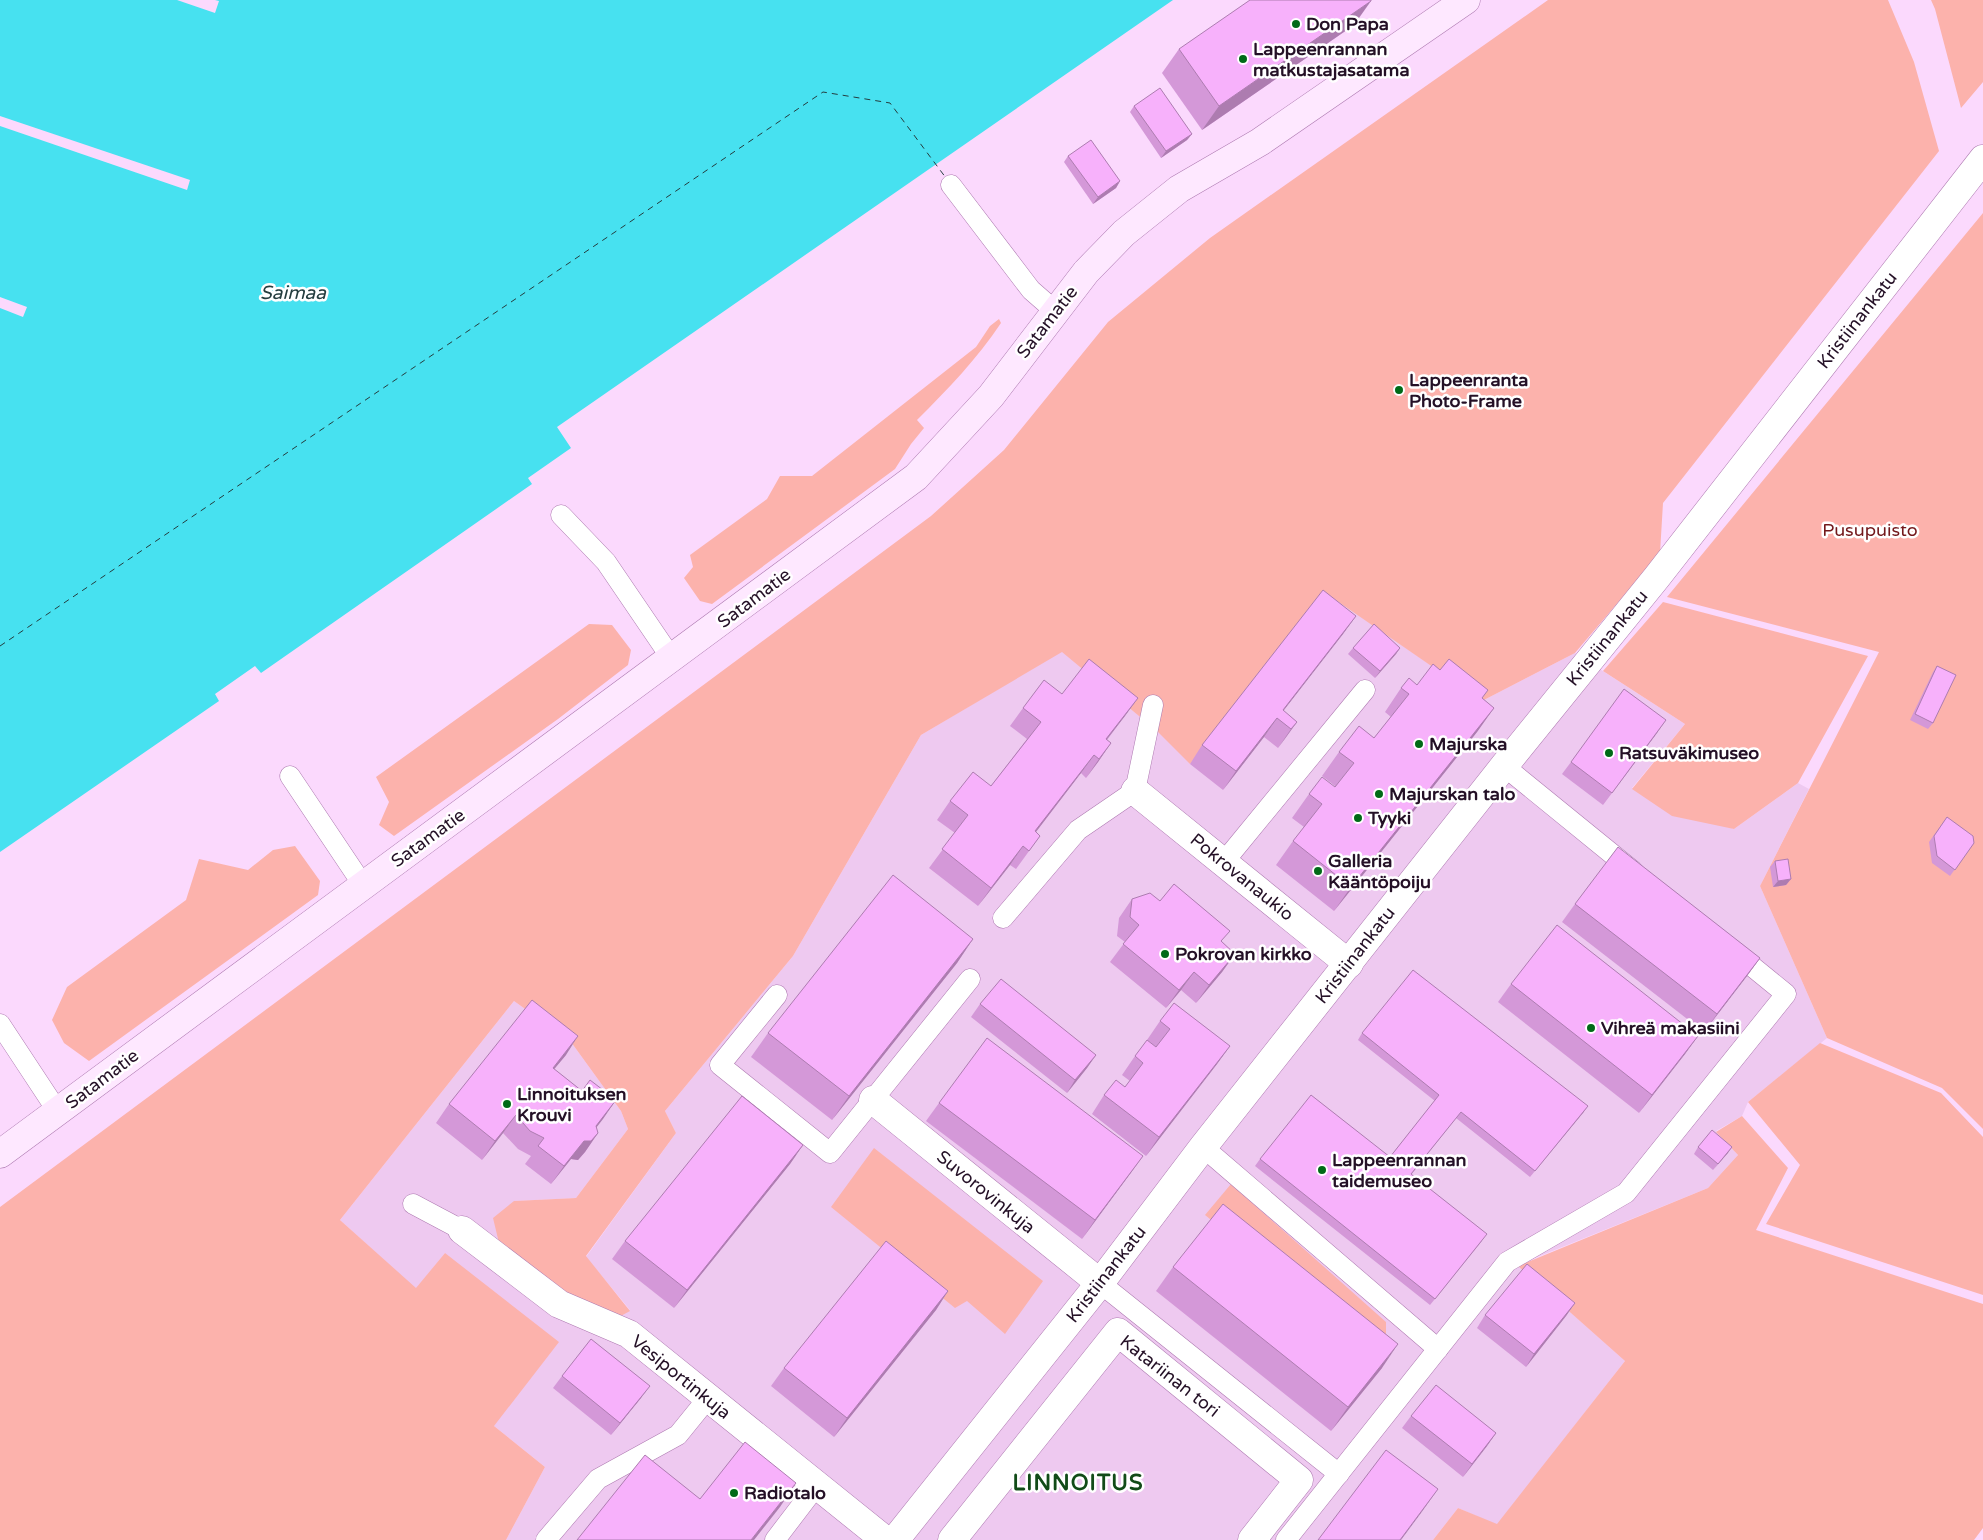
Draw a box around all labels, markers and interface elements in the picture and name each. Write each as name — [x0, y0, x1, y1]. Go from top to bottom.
place label: Don Papa — [1306, 13, 1389, 35]
marker: Don Papa — [1290, 18, 1302, 30]
place label: Lappeenrannan matkustajasatama — [1253, 38, 1410, 81]
marker: Lappeenrannan matkustajasatama — [1237, 53, 1249, 65]
street label: Kristiinankatu — [1812, 267, 1902, 373]
street label: Satamatie — [1012, 281, 1082, 363]
water label: Saimaa — [260, 282, 327, 304]
place label: Lappeenranta Photo-Frame — [1409, 369, 1528, 412]
marker: Lappeenranta Photo-Frame — [1393, 384, 1405, 396]
park label: Pusupuisto — [1822, 519, 1918, 541]
street label: Satamatie — [713, 563, 795, 633]
street label: Kristiinankatu — [1562, 586, 1652, 690]
place label: Majurska — [1429, 733, 1507, 755]
marker: Majurska — [1413, 738, 1425, 750]
place label: Ratsuväkimuseo — [1619, 742, 1759, 764]
marker: Ratsuväkimuseo — [1603, 747, 1615, 759]
place label: Majurskan talo — [1389, 783, 1515, 805]
marker: Majurskan talo — [1373, 788, 1385, 800]
street label: Satamatie — [387, 804, 469, 872]
place label: Tyyki — [1367, 807, 1411, 829]
marker: Tyyki — [1352, 812, 1364, 824]
street label: Pokrovanaukio — [1186, 829, 1298, 925]
place label: Galleria Kääntöpoiju — [1328, 850, 1431, 893]
marker: Galleria Kääntöpoiju — [1312, 865, 1324, 877]
street label: Kristiinankatu — [1310, 902, 1400, 1008]
place label: Pokrovan kirkko — [1175, 943, 1312, 965]
marker: Pokrovan kirkko — [1159, 948, 1171, 960]
place label: Vihreä makasiini — [1601, 1017, 1740, 1039]
marker: Vihreä makasiini — [1585, 1022, 1597, 1034]
street label: Satamatie — [61, 1044, 143, 1114]
place label: Linnoituksen Krouvi — [517, 1083, 627, 1126]
marker: Linnoituksen Krouvi — [501, 1098, 513, 1110]
street label: Suvorovinkuja — [932, 1146, 1040, 1238]
place label: Lappeenrannan taidemuseo — [1332, 1149, 1467, 1192]
marker: Lappeenrannan taidemuseo — [1316, 1164, 1328, 1176]
street label: Kristiinankatu — [1061, 1221, 1151, 1327]
street label: Vesiportinkuja — [627, 1330, 735, 1424]
street label: Katariinan tori — [1116, 1330, 1224, 1422]
district label: LINNOITUS — [1012, 1470, 1144, 1496]
place label: Radiotalo — [744, 1482, 826, 1504]
marker: Radiotalo — [728, 1487, 740, 1499]

